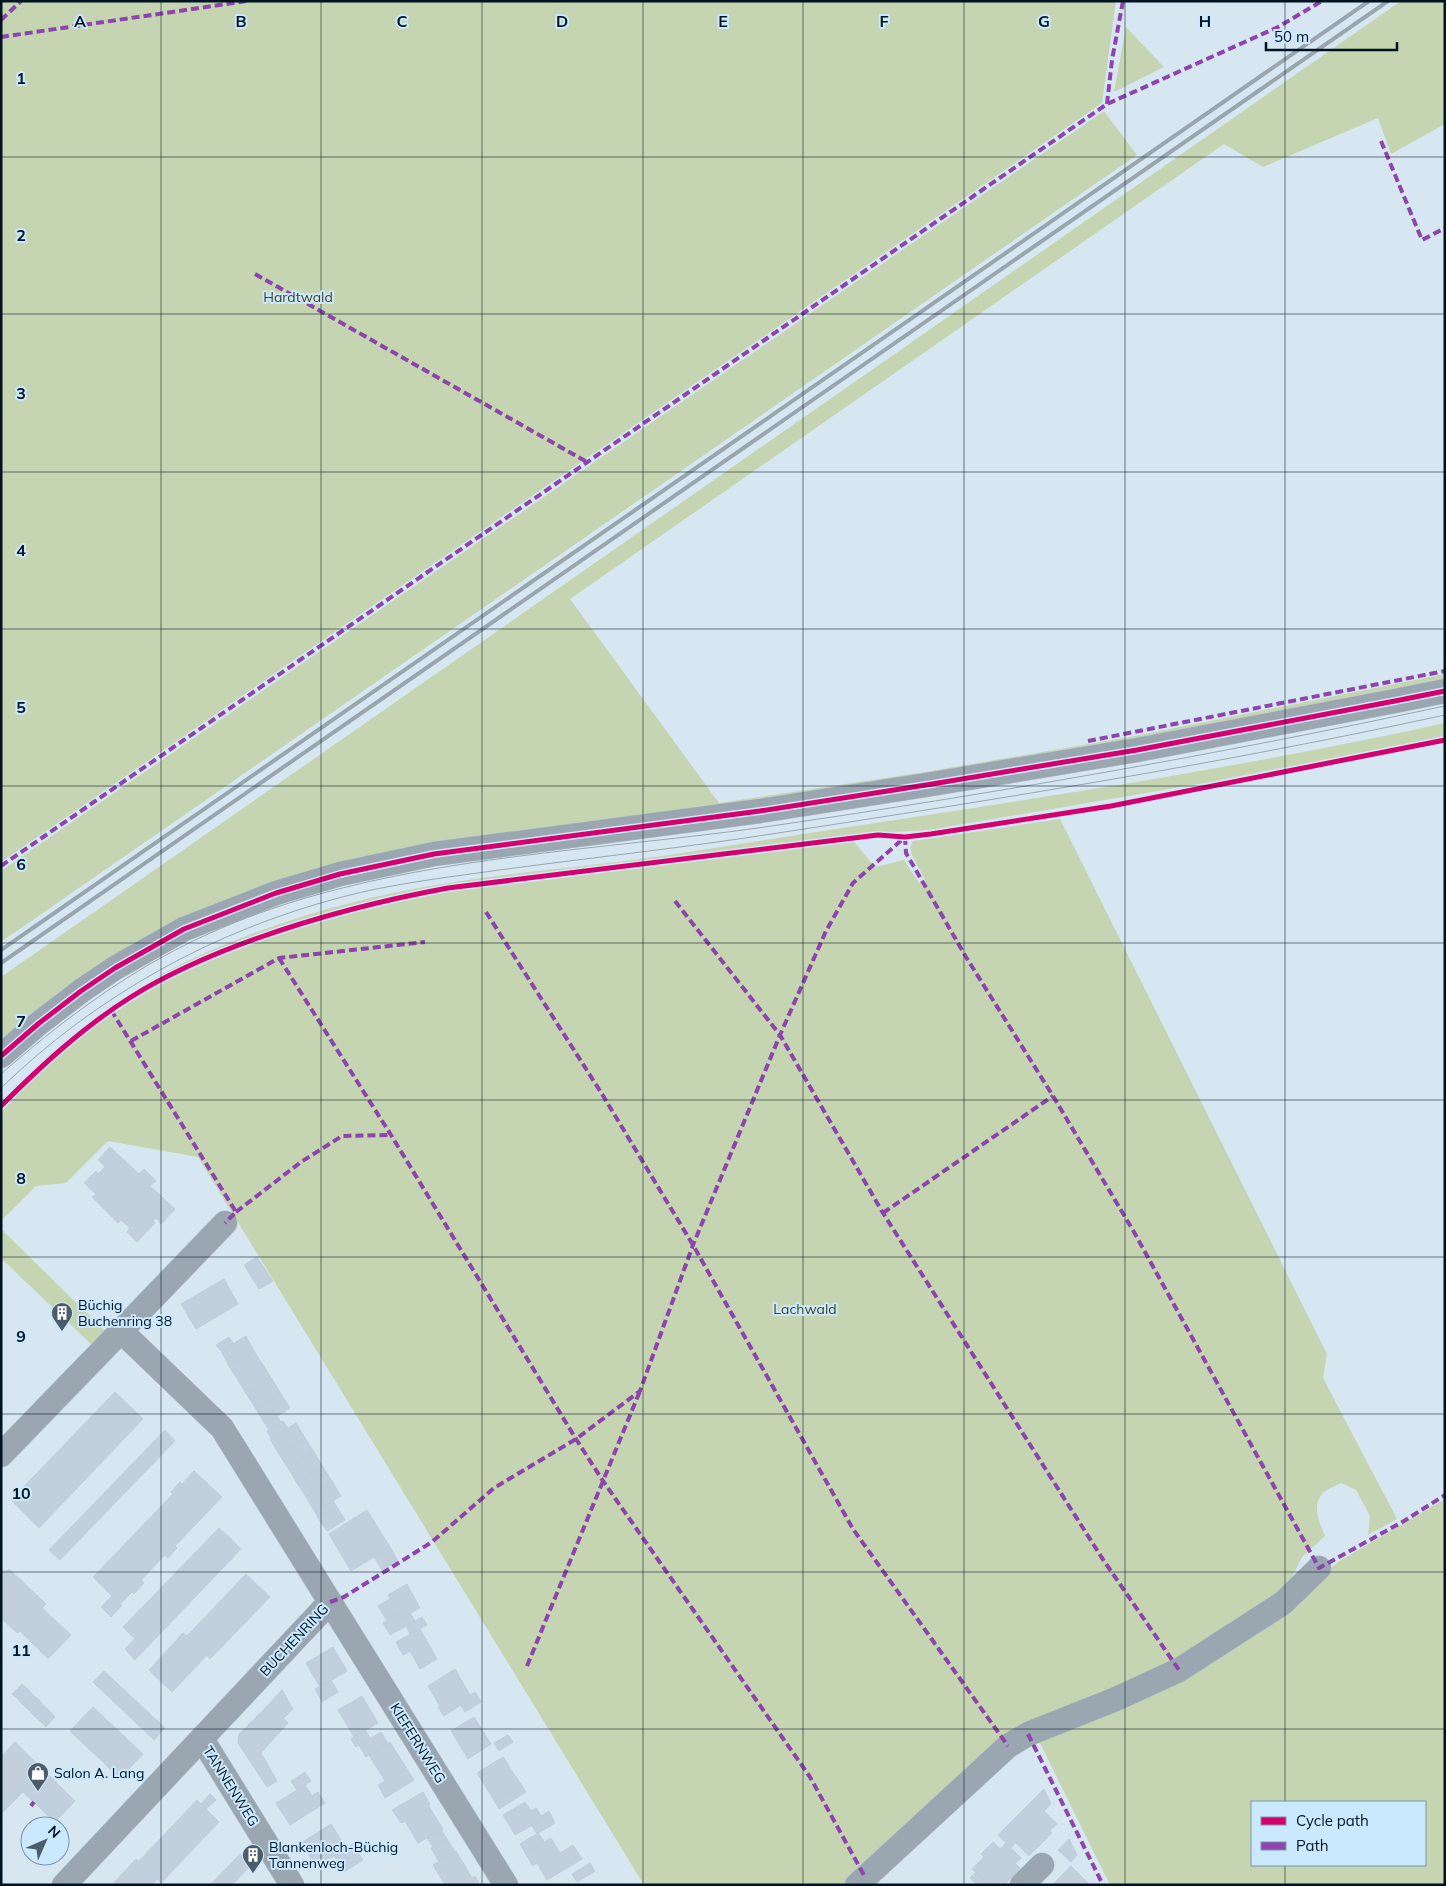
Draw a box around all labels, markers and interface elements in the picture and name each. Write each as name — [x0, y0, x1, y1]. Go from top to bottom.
text: A — [74, 11, 86, 31]
text: B — [235, 11, 247, 31]
text: C — [397, 11, 408, 31]
text: D — [556, 11, 568, 31]
text: E — [718, 11, 728, 31]
text: F — [879, 11, 889, 31]
text: G — [1038, 11, 1050, 31]
text: H — [1199, 11, 1211, 31]
scale bar — [1266, 20, 1397, 52]
text: 50 m — [1274, 27, 1309, 46]
text: 1 — [16, 68, 26, 88]
text: 2 — [16, 225, 26, 245]
park label: Hardtwald — [263, 288, 333, 306]
text: 3 — [16, 383, 26, 403]
text: 4 — [16, 540, 26, 560]
text: 5 — [16, 697, 26, 717]
text: 6 — [16, 854, 26, 874]
text: 7 — [16, 1011, 26, 1031]
text: 8 — [16, 1168, 26, 1188]
place label: Büchig Buchenring 38 — [78, 1296, 172, 1330]
park label: Lachwald — [773, 1300, 837, 1318]
building icon: Büchig Buchenring 38 — [50, 1301, 74, 1332]
text: 9 — [16, 1326, 26, 1346]
text: 10 — [11, 1483, 31, 1503]
street label: BUCHENRING — [256, 1600, 332, 1680]
text: 11 — [11, 1640, 31, 1660]
street label: KIEFERNWEG — [386, 1700, 450, 1786]
street label: TANNENWEG — [199, 1743, 263, 1829]
shop icon: Salon A. Lang — [26, 1761, 50, 1792]
place label: Salon A. Lang — [54, 1764, 144, 1782]
legend — [1251, 1801, 1426, 1866]
text: Cycle path — [1296, 1811, 1369, 1830]
north arrow — [20, 1816, 70, 1866]
text: N — [44, 1822, 64, 1842]
text: Path — [1296, 1836, 1328, 1855]
place label: Blankenloch-Büchig Tannenweg — [269, 1838, 398, 1872]
building icon: Blankenloch-Büchig Tannenweg — [241, 1843, 265, 1874]

